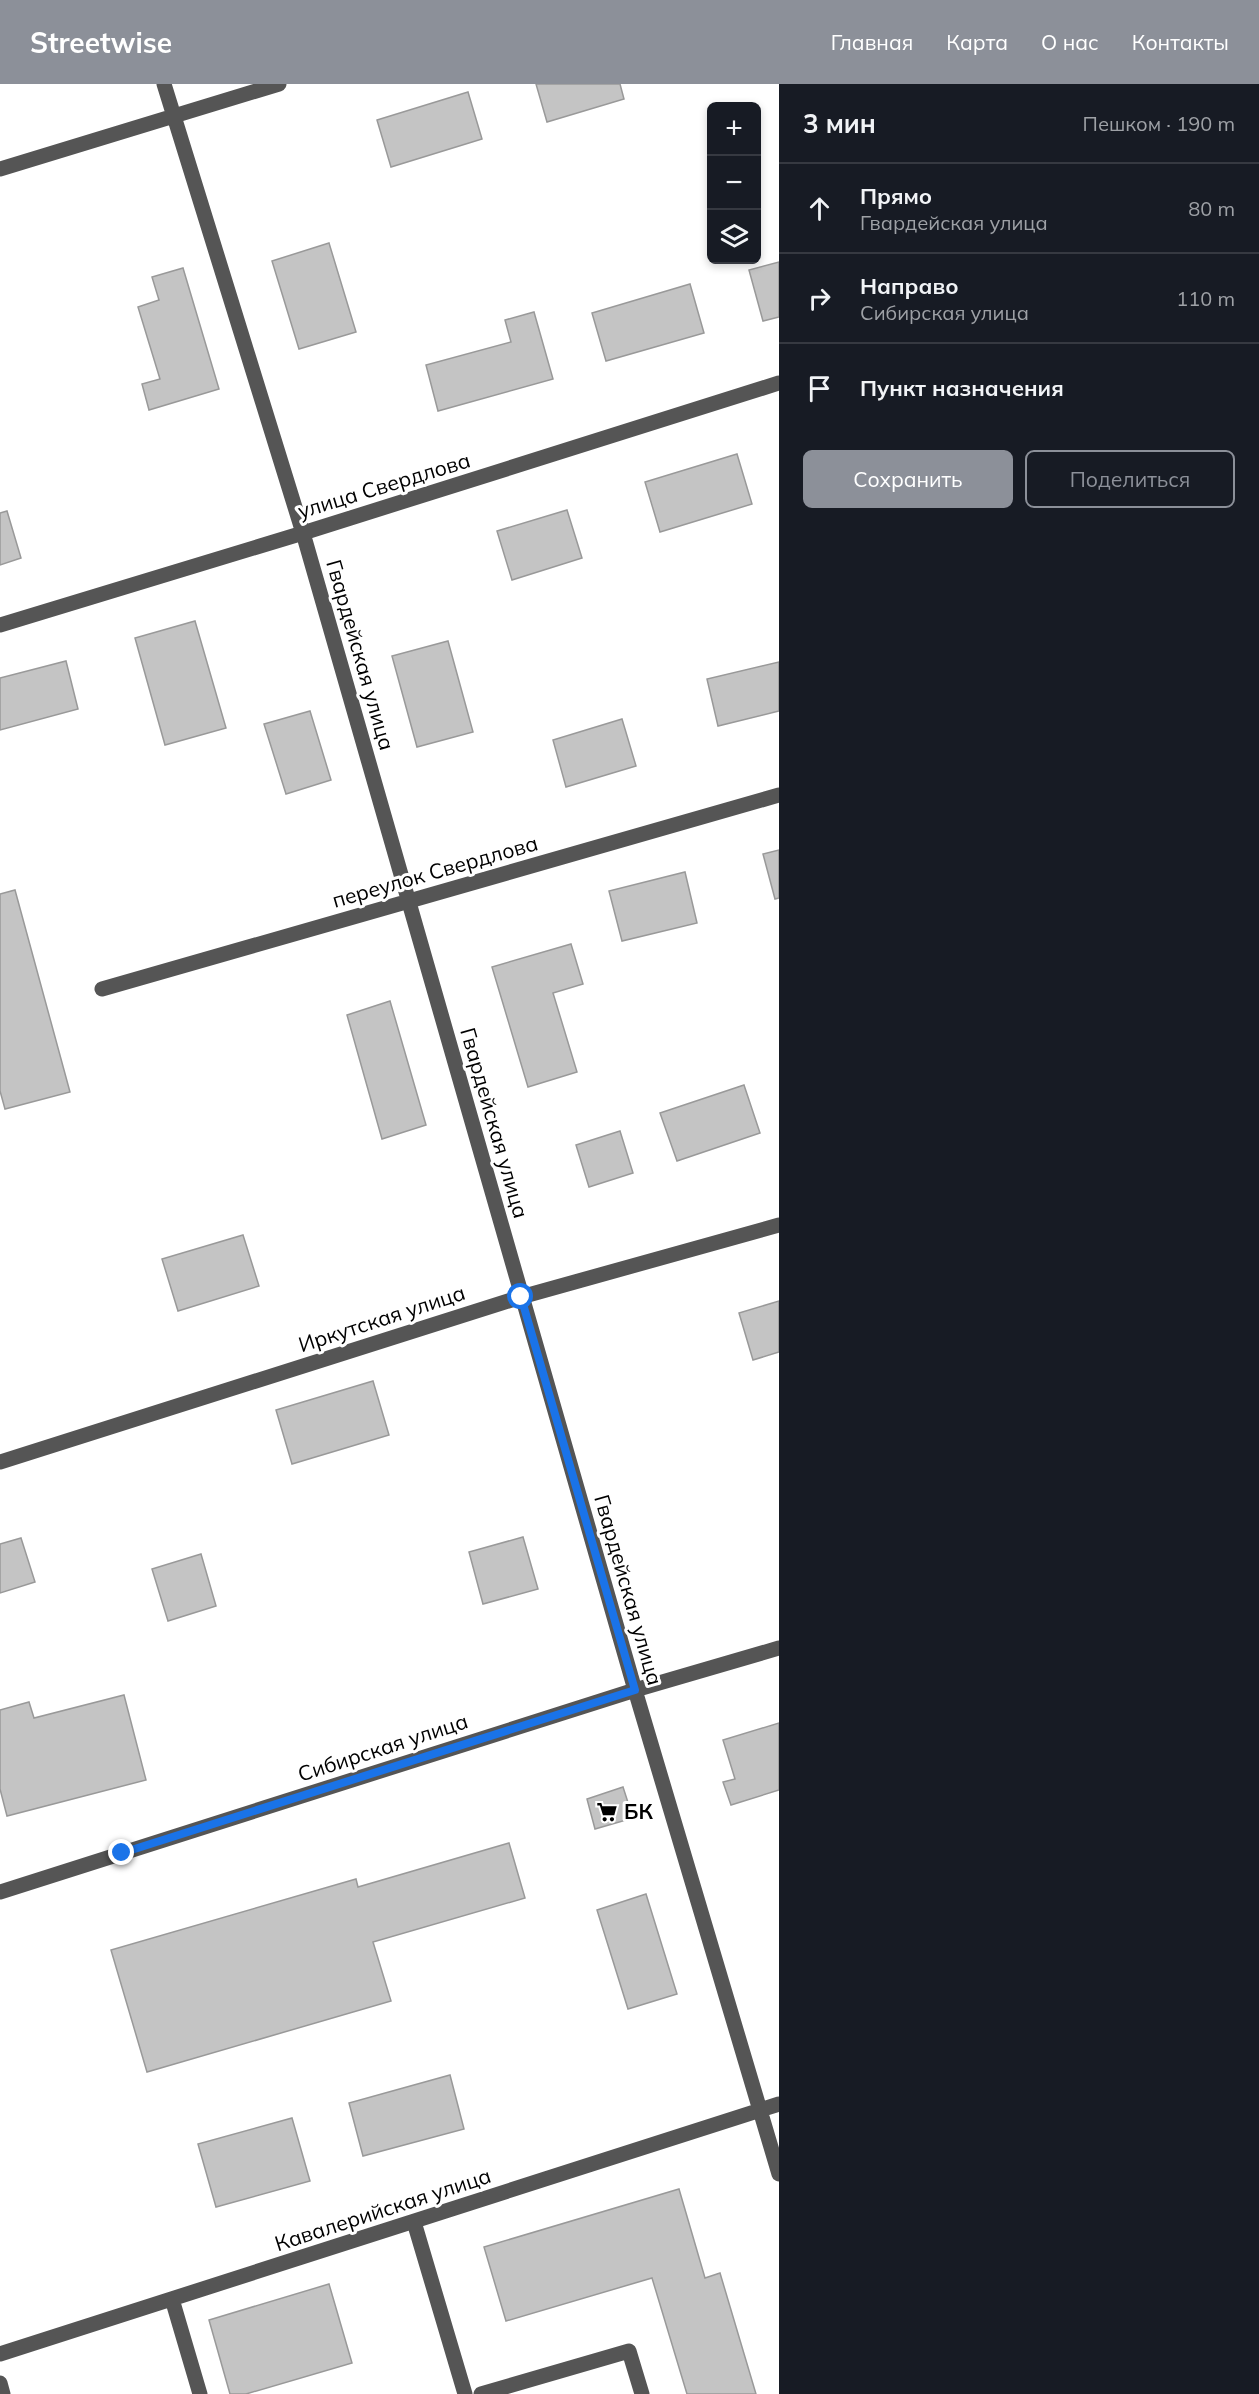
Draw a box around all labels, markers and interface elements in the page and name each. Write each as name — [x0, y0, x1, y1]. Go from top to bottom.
text: Streetwise — [30, 25, 172, 60]
text: Главная — [831, 29, 913, 55]
text: Карта — [946, 29, 1008, 55]
text: О нас — [1041, 29, 1099, 55]
text: Контакты — [1132, 29, 1229, 55]
map controls — [707, 102, 761, 264]
button: + — [707, 102, 761, 156]
text: 3 мин — [803, 107, 876, 140]
text: Пешком · 190 m — [1083, 111, 1235, 136]
button: − — [707, 156, 761, 210]
text: Прямо — [860, 182, 932, 210]
icon: ahead — [803, 192, 836, 225]
text: 80 m — [1188, 196, 1235, 221]
button: layers — [707, 210, 761, 264]
text: Гвардейская улица — [860, 210, 1048, 235]
text: Направо — [860, 272, 958, 300]
icon: right — [803, 282, 836, 315]
text: 110 m — [1176, 286, 1235, 311]
text: Сибирская улица — [860, 300, 1029, 325]
icon: arrive — [803, 372, 836, 405]
text: Пункт назначения — [860, 374, 1064, 402]
street label: улица Свердлова — [294, 446, 473, 524]
button: Сохранить — [803, 450, 1013, 508]
button: Поделиться — [1025, 450, 1235, 508]
street label: Гвардейская улица — [321, 556, 401, 753]
street label: переулок Свердлова — [329, 829, 541, 913]
street label: Гвардейская улица — [455, 1024, 535, 1221]
street label: Иркутская улица — [295, 1279, 468, 1357]
route start — [507, 1283, 533, 1309]
street label: Гвардейская улица — [589, 1491, 669, 1688]
street label: Сибирская улица — [294, 1707, 471, 1787]
place label: БК — [624, 1798, 653, 1824]
supermarket icon: БК — [595, 1800, 619, 1824]
route end — [108, 1839, 134, 1865]
street label: Кавалерийская улица — [271, 2162, 494, 2256]

